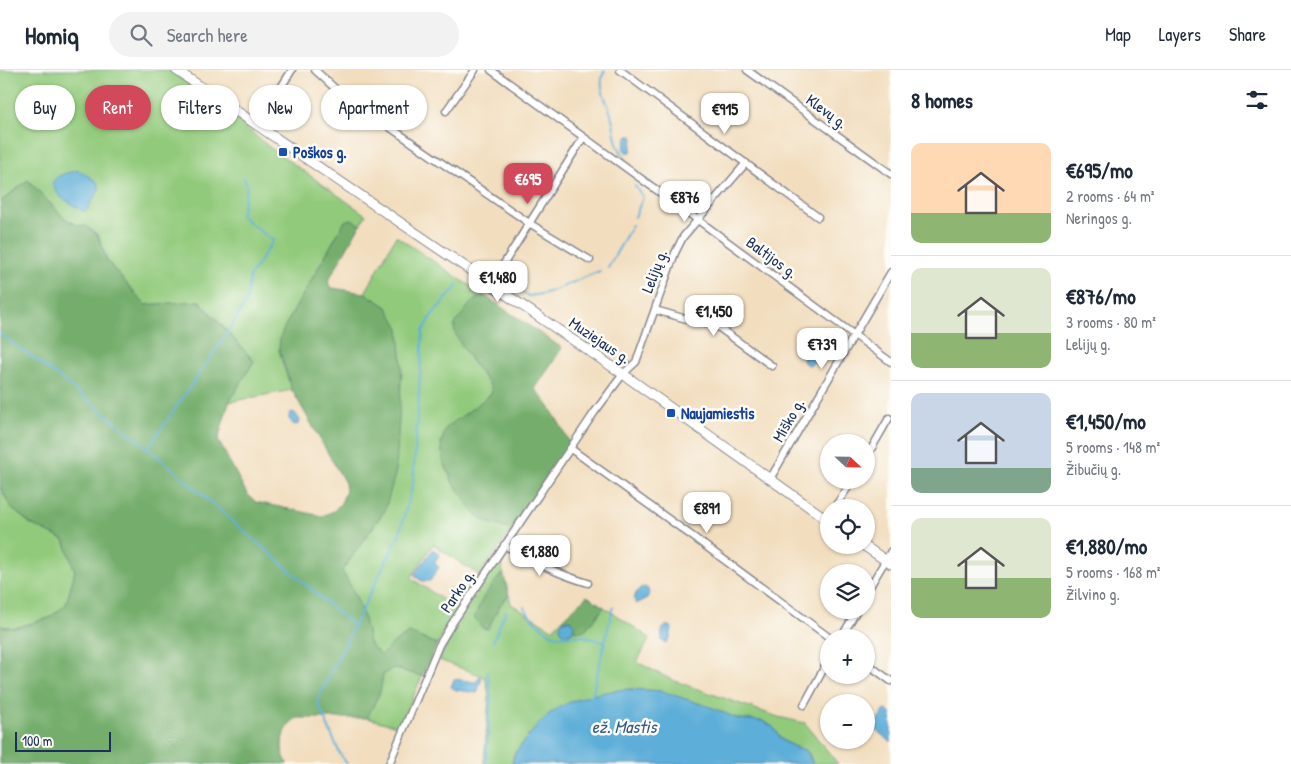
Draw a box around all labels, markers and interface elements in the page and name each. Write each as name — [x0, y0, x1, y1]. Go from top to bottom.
search box — [109, 12, 459, 57]
text: Homiq — [25, 19, 79, 51]
icon: search — [127, 21, 155, 49]
text: Search here — [167, 22, 248, 48]
text: Map — [1105, 22, 1131, 47]
text: Layers — [1159, 22, 1201, 47]
text: Share — [1229, 22, 1266, 47]
chip: Buy — [15, 85, 75, 130]
chip: Rent — [85, 85, 151, 130]
chip: Filters — [161, 85, 239, 130]
chip: New — [249, 85, 311, 130]
chip: Apartment — [321, 85, 427, 130]
text: 8 homes — [911, 86, 973, 115]
icon: filters — [1243, 86, 1271, 114]
street label: Klevų g. — [802, 89, 852, 133]
pin: €915 — [695, 92, 755, 135]
text: €915 — [712, 98, 738, 120]
place label: Poškos g. — [293, 141, 347, 164]
marker: Poškos g. — [277, 146, 289, 158]
text: €695/mo — [1066, 156, 1133, 185]
pin: €695 — [498, 162, 558, 205]
icon: home — [951, 163, 1011, 223]
text: €695 — [515, 168, 541, 190]
pin: €876 — [655, 180, 715, 223]
text: 2 rooms · 64 m² — [1066, 185, 1154, 207]
text: €876 — [671, 186, 699, 208]
text: Neringos g. — [1066, 207, 1132, 229]
street label: Baltijos g. — [742, 231, 802, 283]
street label: Lelijų g. — [636, 246, 672, 296]
pin: €1,480 — [457, 260, 539, 303]
text: €1,480 — [480, 266, 516, 288]
text: €876/mo — [1066, 282, 1136, 311]
icon: home — [951, 288, 1011, 348]
pin: €1,450 — [673, 294, 755, 337]
text: €1,450 — [696, 300, 732, 322]
street label: Muziejaus g. — [565, 311, 635, 369]
text: 3 rooms · 80 m² — [1066, 311, 1156, 333]
pin: €739 — [792, 328, 852, 370]
text: €739 — [808, 333, 836, 355]
text: Lelijų g. — [1066, 333, 1111, 355]
street label: Miško g. — [767, 394, 809, 446]
place label: Naujamiestis — [681, 402, 755, 424]
marker: Naujamiestis — [665, 407, 677, 419]
text: €1,450/mo — [1066, 407, 1146, 436]
icon: home — [951, 413, 1011, 473]
north arrow — [820, 434, 875, 489]
map controls — [820, 434, 875, 749]
text: 5 rooms · 148 m² — [1066, 436, 1160, 458]
text: Žibučių g. — [1066, 458, 1121, 480]
pin: €891 — [677, 492, 737, 534]
text: €891 — [694, 497, 720, 519]
button: locate — [820, 499, 875, 554]
text: €1,880/mo — [1066, 532, 1147, 561]
pin: €1,880 — [499, 534, 581, 577]
icon: home — [951, 538, 1011, 598]
text: €1,880 — [521, 540, 559, 562]
text: 5 rooms · 168 m² — [1066, 561, 1160, 583]
button: layers — [820, 564, 875, 619]
street label: Parko g. — [435, 565, 479, 617]
text: Žilvino g. — [1066, 583, 1120, 605]
button: + — [820, 629, 875, 684]
button: − — [820, 694, 875, 749]
water label: ež. Mastis — [592, 714, 658, 739]
scale bar — [15, 729, 111, 752]
text: 100 m — [22, 731, 52, 750]

